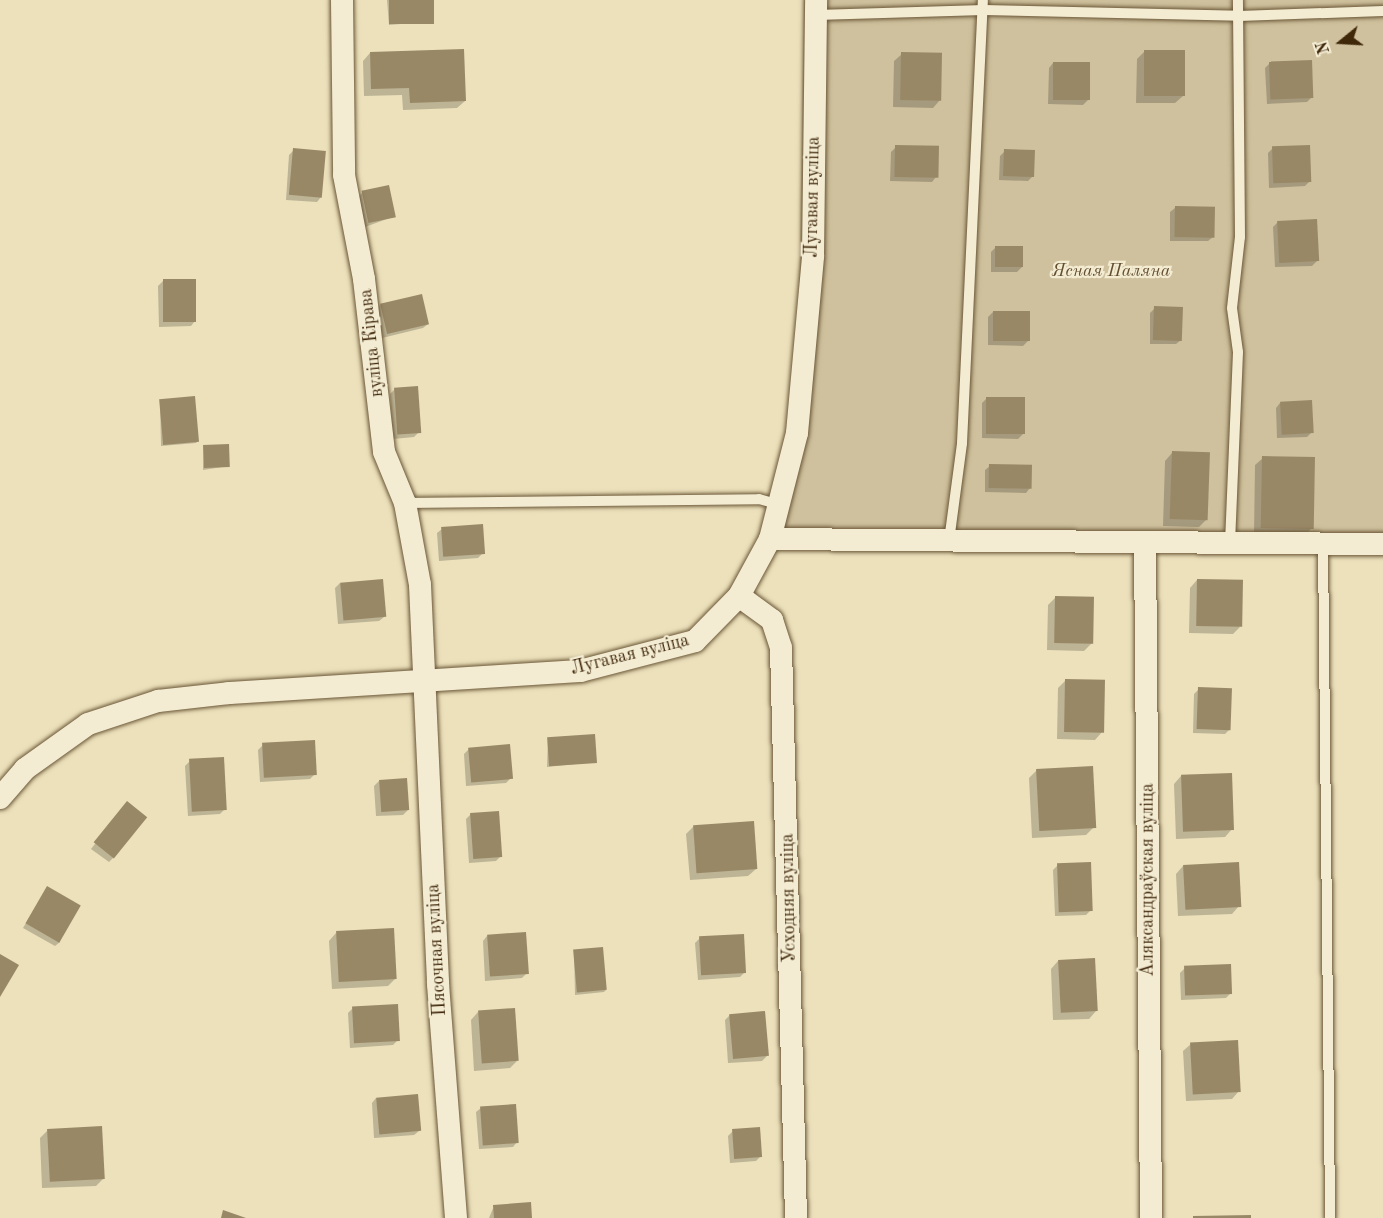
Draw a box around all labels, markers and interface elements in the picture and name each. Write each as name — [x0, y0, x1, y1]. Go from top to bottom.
north arrow — [1311, 12, 1371, 72]
text: N — [1314, 39, 1333, 56]
street label: Лугавая вуліца — [801, 136, 825, 258]
park label: Ясная Паляна — [1052, 260, 1170, 282]
street label: вуліца Кірава — [356, 288, 388, 398]
street label: Лугавая вуліца — [568, 630, 692, 680]
street label: Аляксандраўская вуліца — [1137, 783, 1159, 977]
street label: Усходняя вуліца — [777, 833, 801, 963]
street label: Пясочная вуліца — [423, 883, 451, 1017]

